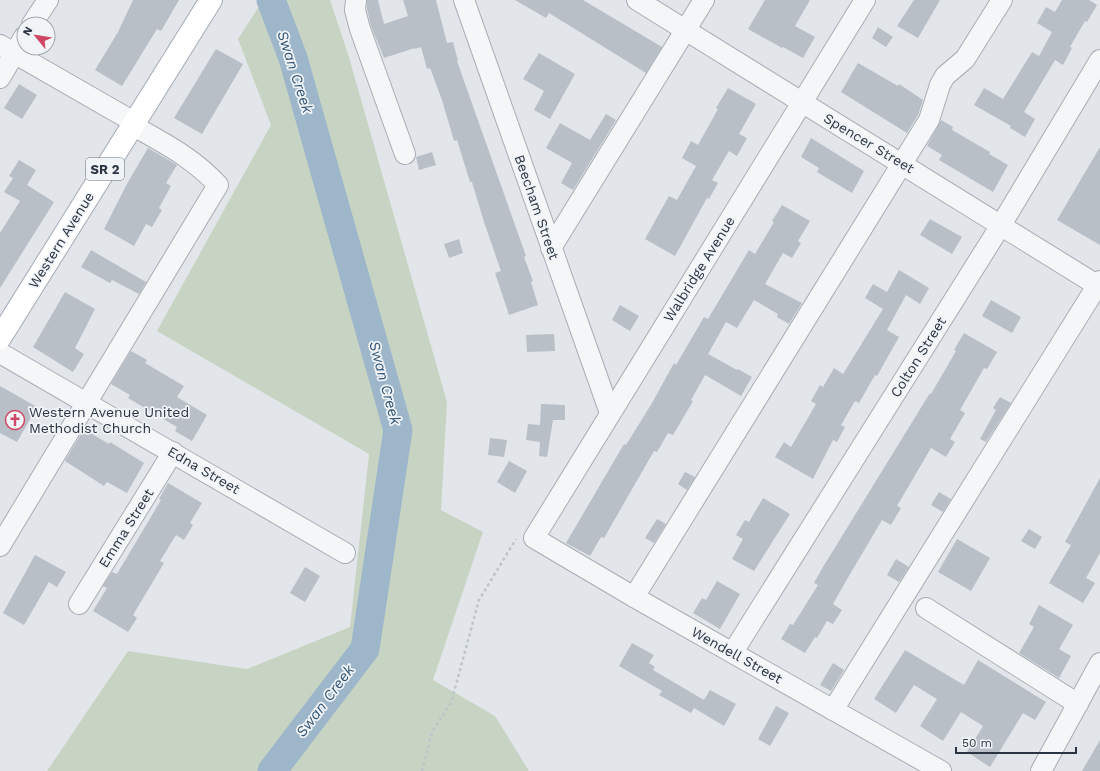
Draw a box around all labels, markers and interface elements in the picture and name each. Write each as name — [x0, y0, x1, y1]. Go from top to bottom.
north arrow — [16, 16, 56, 56]
text: N — [20, 24, 35, 38]
water label: Swan Creek — [273, 28, 317, 116]
street label: Spencer Street — [821, 110, 917, 176]
street label: Beecham Street — [512, 152, 563, 262]
road number: SR 2 — [86, 158, 124, 180]
street label: Western Avenue — [25, 189, 97, 291]
street label: Walbridge Avenue — [660, 213, 738, 325]
street label: Colton Street — [887, 314, 949, 400]
water label: Swan Creek — [365, 339, 405, 428]
place label: Western Avenue United Methodist Church — [29, 404, 189, 436]
church icon: Western Avenue United Methodist Church — [4, 409, 26, 431]
street label: Edna Street — [165, 443, 243, 497]
street label: Emma Street — [95, 485, 157, 570]
street label: Wendell Street — [689, 623, 785, 687]
water label: Swan Creek — [292, 661, 359, 741]
scale bar — [956, 729, 1076, 755]
text: 50 m — [962, 736, 992, 750]

